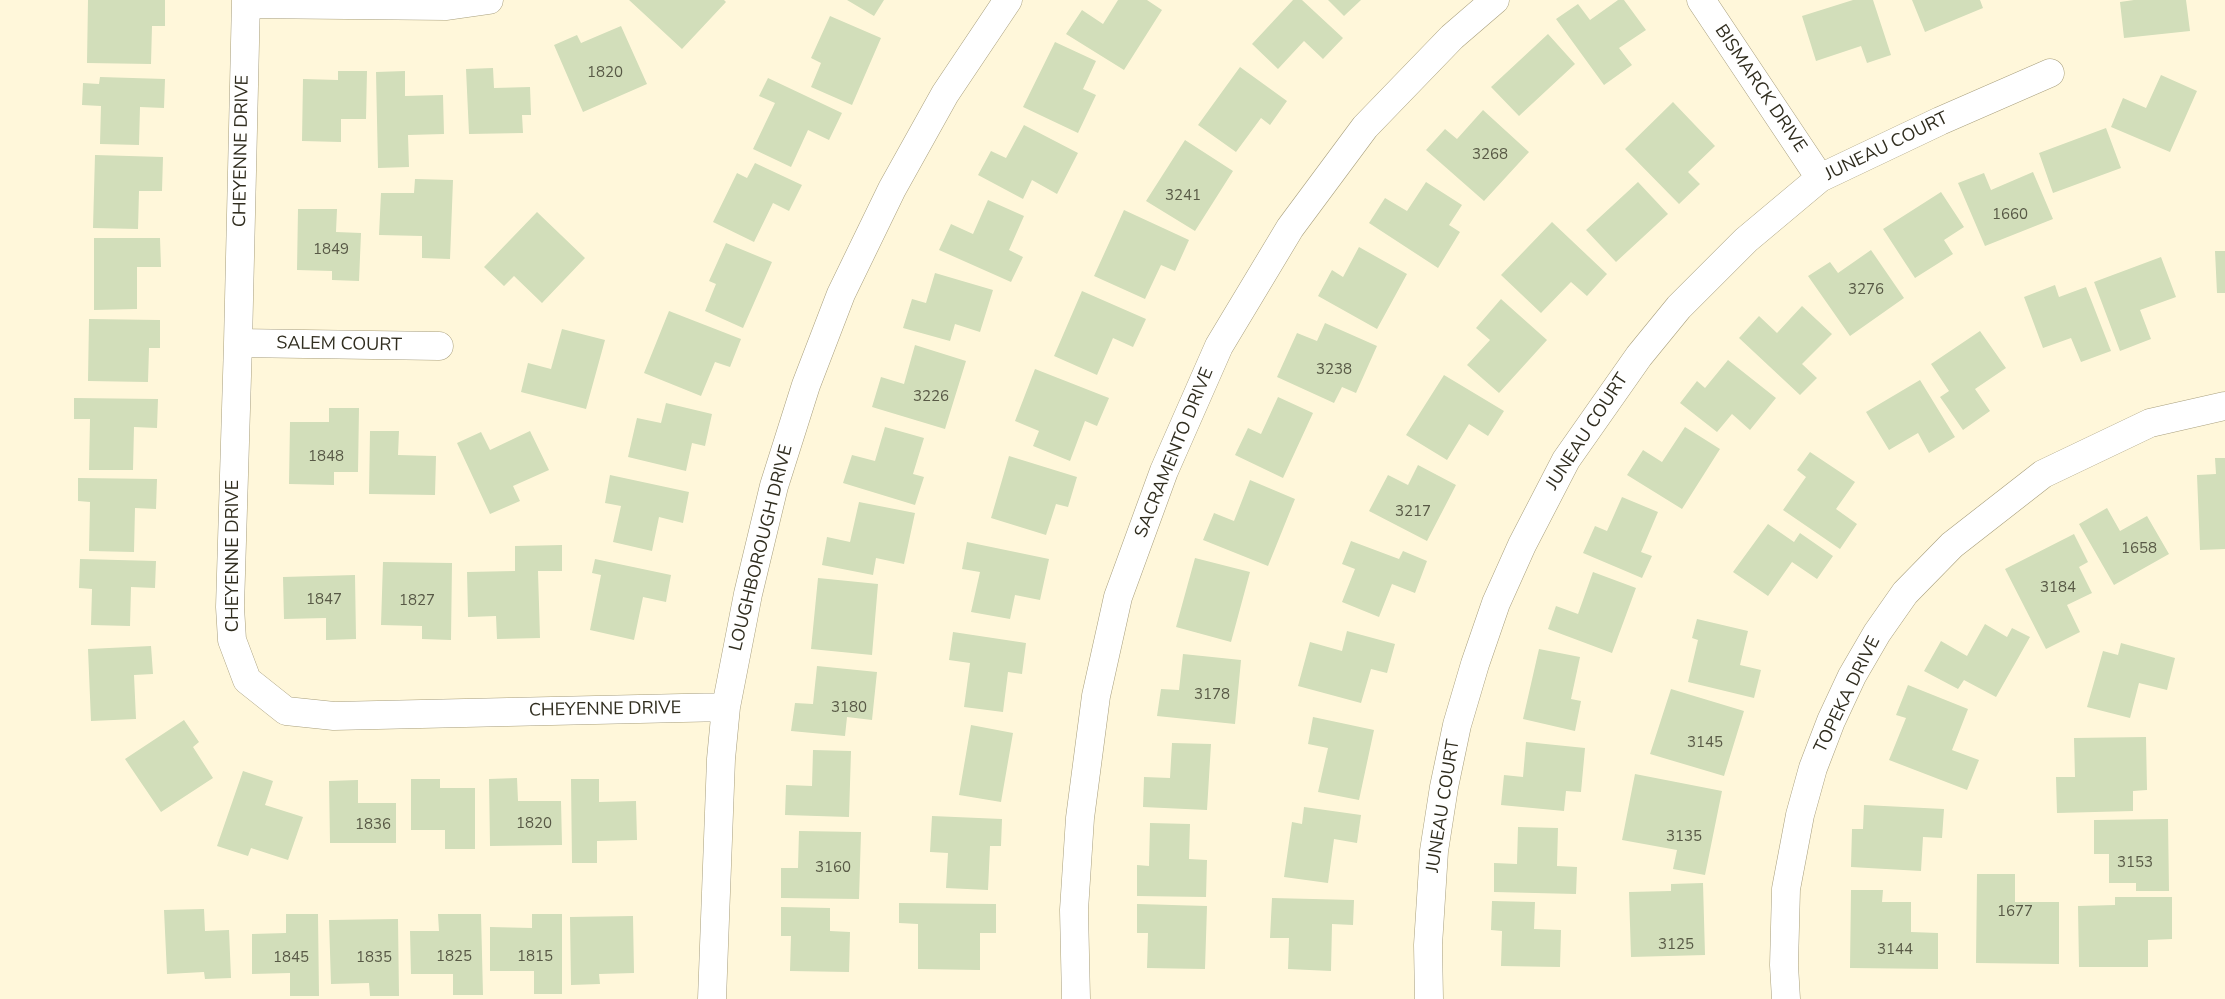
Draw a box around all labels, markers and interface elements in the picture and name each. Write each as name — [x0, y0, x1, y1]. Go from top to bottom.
street label: BISMARCK DRIVE — [1709, 21, 1811, 157]
house number: 1820 — [587, 64, 623, 82]
street label: CHEYENNE DRIVE — [230, 75, 254, 227]
street label: JUNEAU COURT — [1822, 108, 1952, 186]
house number: 3268 — [1472, 146, 1508, 164]
house number: 3241 — [1165, 187, 1201, 205]
house number: 1660 — [1992, 206, 2028, 224]
house number: 1849 — [313, 241, 349, 259]
house number: 3276 — [1848, 281, 1884, 299]
street label: SALEM COURT — [276, 333, 402, 357]
house number: 3238 — [1316, 361, 1352, 379]
street label: SACRAMENTO DRIVE — [1131, 365, 1219, 541]
street label: JUNEAU COURT — [1542, 370, 1634, 494]
house number: 3226 — [913, 388, 949, 406]
street label: LOUGHBOROUGH DRIVE — [726, 443, 798, 653]
house number: 1848 — [308, 448, 344, 466]
street label: CHEYENNE DRIVE — [223, 480, 245, 632]
house number: 3217 — [1395, 503, 1431, 521]
house number: 1658 — [2121, 540, 2157, 558]
house number: 3184 — [2040, 579, 2076, 597]
house number: 1847 — [306, 591, 342, 609]
house number: 1827 — [399, 592, 435, 610]
street label: TOPEKA DRIVE — [1810, 633, 1886, 757]
house number: 3178 — [1194, 686, 1230, 704]
street label: CHEYENNE DRIVE — [529, 698, 681, 722]
house number: 3180 — [831, 699, 867, 717]
house number: 3145 — [1687, 734, 1723, 752]
street label: JUNEAU COURT — [1423, 738, 1465, 874]
house number: 1820 — [516, 815, 552, 833]
house number: 1836 — [355, 816, 391, 834]
house number: 3135 — [1666, 828, 1702, 846]
house number: 3153 — [2117, 854, 2153, 872]
house number: 3160 — [815, 859, 851, 877]
house number: 1677 — [1997, 903, 2033, 921]
house number: 3125 — [1658, 936, 1694, 954]
house number: 3144 — [1877, 941, 1913, 959]
house number: 1825 — [436, 948, 472, 966]
house number: 1815 — [517, 948, 553, 966]
house number: 1845 — [273, 949, 309, 967]
house number: 1835 — [356, 949, 392, 967]

